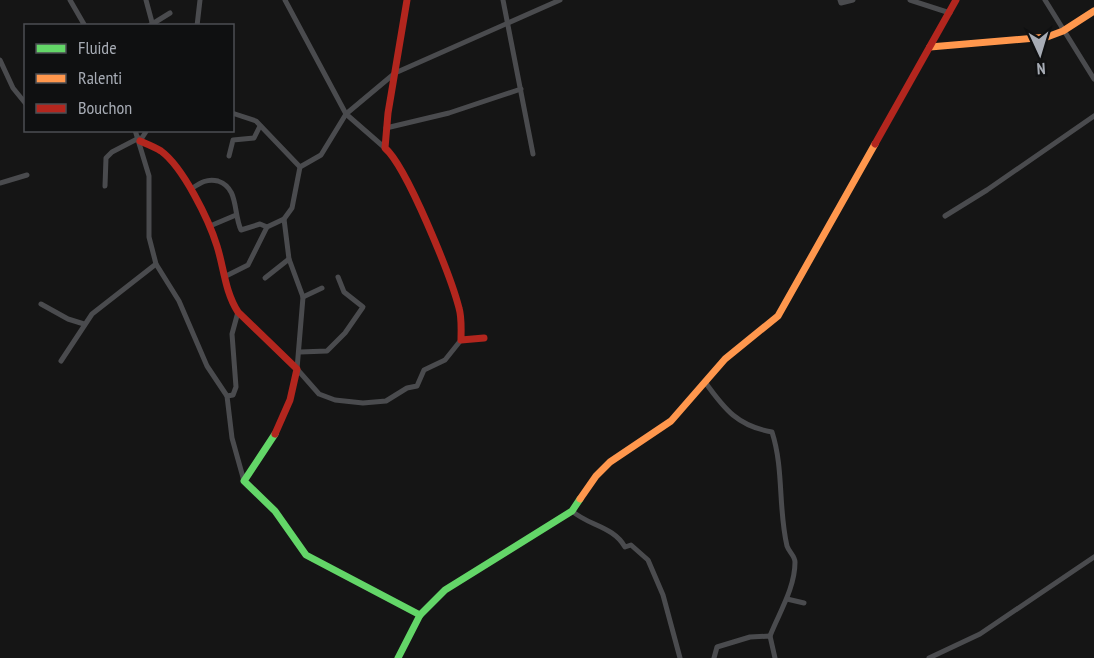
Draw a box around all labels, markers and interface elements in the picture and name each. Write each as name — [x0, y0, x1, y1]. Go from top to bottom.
legend — [24, 24, 234, 132]
north arrow — [1010, 24, 1070, 84]
text: Fluide — [78, 36, 117, 59]
text: N — [1036, 59, 1046, 79]
text: Ralenti — [78, 66, 122, 89]
text: Bouchon — [78, 96, 132, 119]

